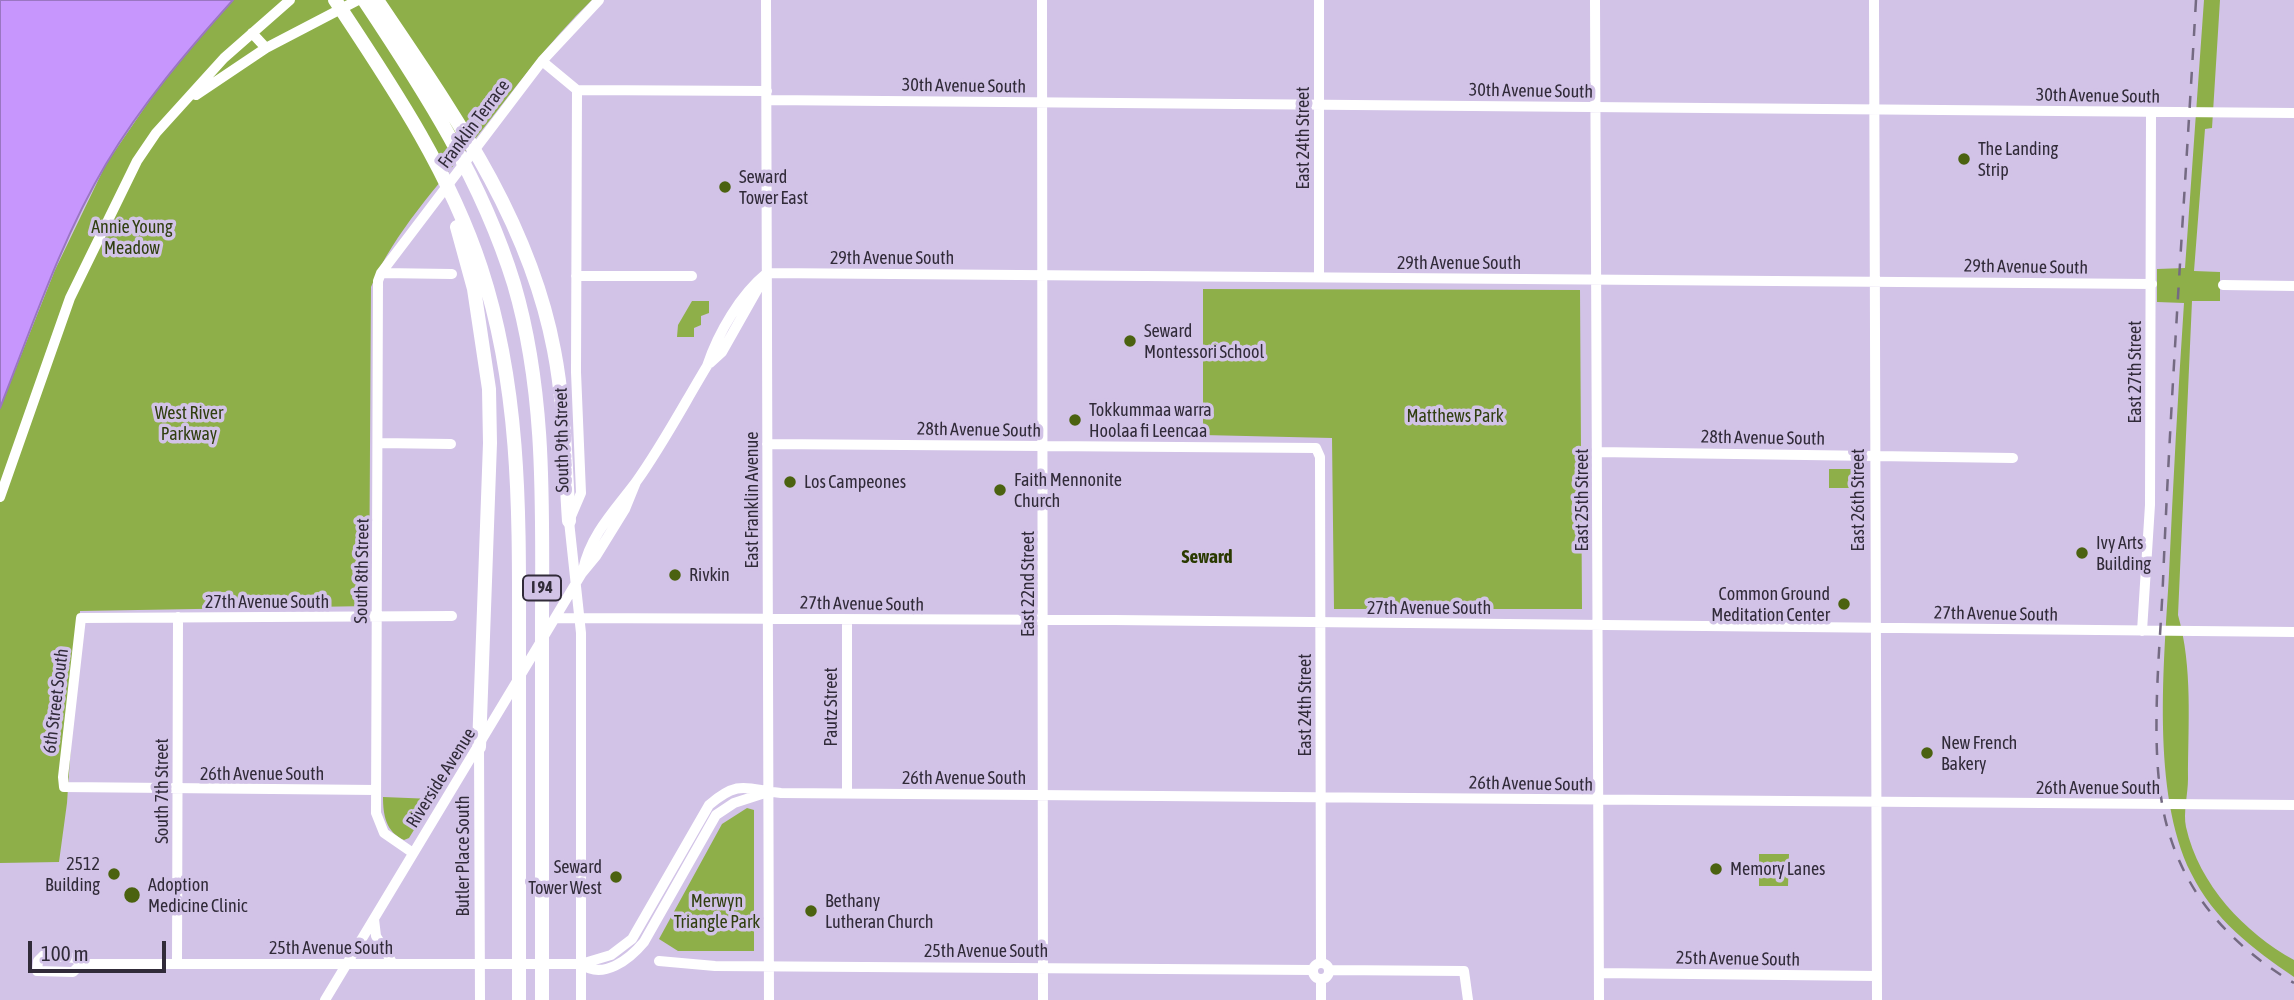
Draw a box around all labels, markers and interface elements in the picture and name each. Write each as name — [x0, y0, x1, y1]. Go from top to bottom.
street label: 30th Avenue South — [902, 74, 1026, 98]
street label: Franklin Terrace — [434, 75, 514, 173]
street label: 30th Avenue South — [1469, 79, 1593, 103]
street label: 30th Avenue South — [2036, 84, 2160, 108]
street label: East 24th Street — [1292, 87, 1314, 189]
place label: The Landing Strip — [1978, 138, 2058, 180]
marker: The Landing Strip — [1956, 151, 1972, 167]
place label: Seward Tower East — [739, 166, 808, 208]
marker: Seward Tower East — [717, 179, 733, 195]
park label: Annie Young Meadow — [91, 216, 173, 258]
street label: 29th Avenue South — [830, 247, 954, 269]
street label: 29th Avenue South — [1397, 252, 1521, 274]
street label: 29th Avenue South — [1964, 255, 2088, 279]
place label: Seward Montessori School — [1144, 320, 1264, 362]
street label: East 27th Street — [2124, 321, 2146, 423]
marker: Seward Montessori School — [1122, 333, 1138, 349]
street label: South 9th Street — [550, 387, 574, 493]
place label: Tokkummaa warra Hoolaa fi Leencaa — [1089, 399, 1212, 442]
park label: West River Parkway — [155, 402, 223, 444]
park label: Matthews Park — [1406, 405, 1504, 427]
marker: Tokkummaa warra Hoolaa fi Leencaa — [1067, 412, 1083, 428]
street label: 28th Avenue South — [917, 418, 1041, 442]
street label: 28th Avenue South — [1701, 426, 1825, 450]
street label: East Franklin Avenue — [741, 432, 763, 568]
street label: East 25th Street — [1571, 449, 1593, 551]
street label: East 26th Street — [1847, 449, 1869, 551]
place label: Faith Mennonite Church — [1014, 469, 1122, 512]
place label: Los Campeones — [804, 471, 906, 493]
marker: Los Campeones — [782, 474, 798, 490]
marker: Faith Mennonite Church — [992, 482, 1008, 498]
street label: South 8th Street — [350, 518, 374, 624]
street label: East 22nd Street — [1017, 531, 1039, 637]
place label: Ivy Arts Building — [2096, 532, 2151, 574]
marker: Ivy Arts Building — [2074, 545, 2090, 561]
district label: Seward — [1181, 546, 1233, 568]
place label: Rivkin — [689, 564, 730, 586]
marker: Rivkin — [667, 567, 683, 583]
road number: I 94 — [523, 576, 561, 600]
place label: Common Ground Meditation Center — [1711, 583, 1830, 626]
street label: 27th Avenue South — [205, 591, 329, 613]
street label: 27th Avenue South — [800, 592, 924, 616]
marker: Common Ground Meditation Center — [1836, 596, 1852, 612]
street label: 27th Avenue South — [1367, 597, 1491, 619]
street label: 27th Avenue South — [1934, 602, 2058, 626]
street label: 6th Street South — [39, 647, 73, 755]
street label: East 24th Street — [1294, 654, 1316, 756]
street label: Pautz Street — [820, 667, 842, 747]
street label: Riverside Avenue — [402, 724, 480, 832]
place label: New French Bakery — [1941, 732, 2017, 774]
street label: South 7th Street — [151, 738, 173, 844]
marker: New French Bakery — [1919, 745, 1935, 761]
street label: 26th Avenue South — [200, 763, 324, 785]
street label: 26th Avenue South — [902, 767, 1026, 789]
street label: 26th Avenue South — [1469, 772, 1593, 796]
street label: 26th Avenue South — [2036, 777, 2160, 799]
street label: Butler Place South — [452, 796, 474, 916]
place label: 2512 Building — [45, 853, 100, 896]
place label: Seward Tower West — [528, 856, 602, 898]
place label: Memory Lanes — [1730, 858, 1825, 880]
marker: Memory Lanes — [1708, 861, 1724, 877]
marker: 2512 Building — [106, 866, 122, 882]
marker: Seward Tower West — [608, 869, 624, 885]
place label: Adoption Medicine Clinic — [148, 874, 248, 917]
marker: Adoption Medicine Clinic — [122, 885, 142, 905]
park label: Merwyn Triangle Park — [674, 890, 760, 932]
place label: Bethany Lutheran Church — [825, 890, 933, 932]
marker: Bethany Lutheran Church — [803, 903, 819, 919]
scale bar — [32, 926, 170, 970]
street label: 25th Avenue South — [269, 937, 393, 959]
street label: 25th Avenue South — [924, 940, 1048, 962]
text: 100 m — [41, 941, 89, 965]
street label: 25th Avenue South — [1676, 947, 1800, 971]

